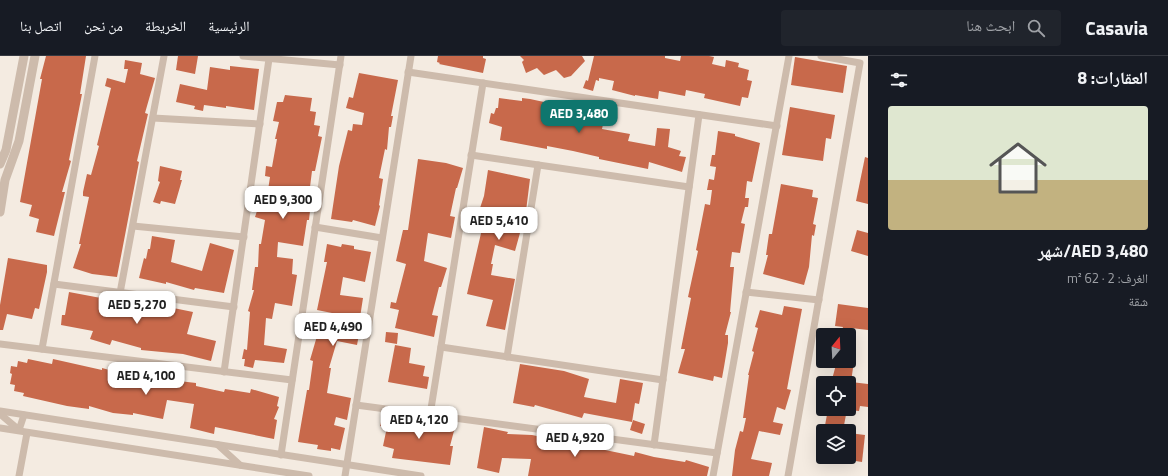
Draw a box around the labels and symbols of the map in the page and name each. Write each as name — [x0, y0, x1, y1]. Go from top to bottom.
pin: AED 3,480 — [533, 100, 625, 134]
pin: AED 9,300 — [237, 186, 329, 220]
pin: AED 5,410 — [453, 207, 545, 241]
pin: AED 5,270 — [91, 291, 183, 325]
pin: AED 4,490 — [287, 313, 379, 347]
north arrow — [816, 328, 856, 368]
pin: AED 4,100 — [100, 362, 192, 396]
pin: AED 4,120 — [373, 406, 465, 440]
pin: AED 4,920 — [529, 424, 621, 458]

